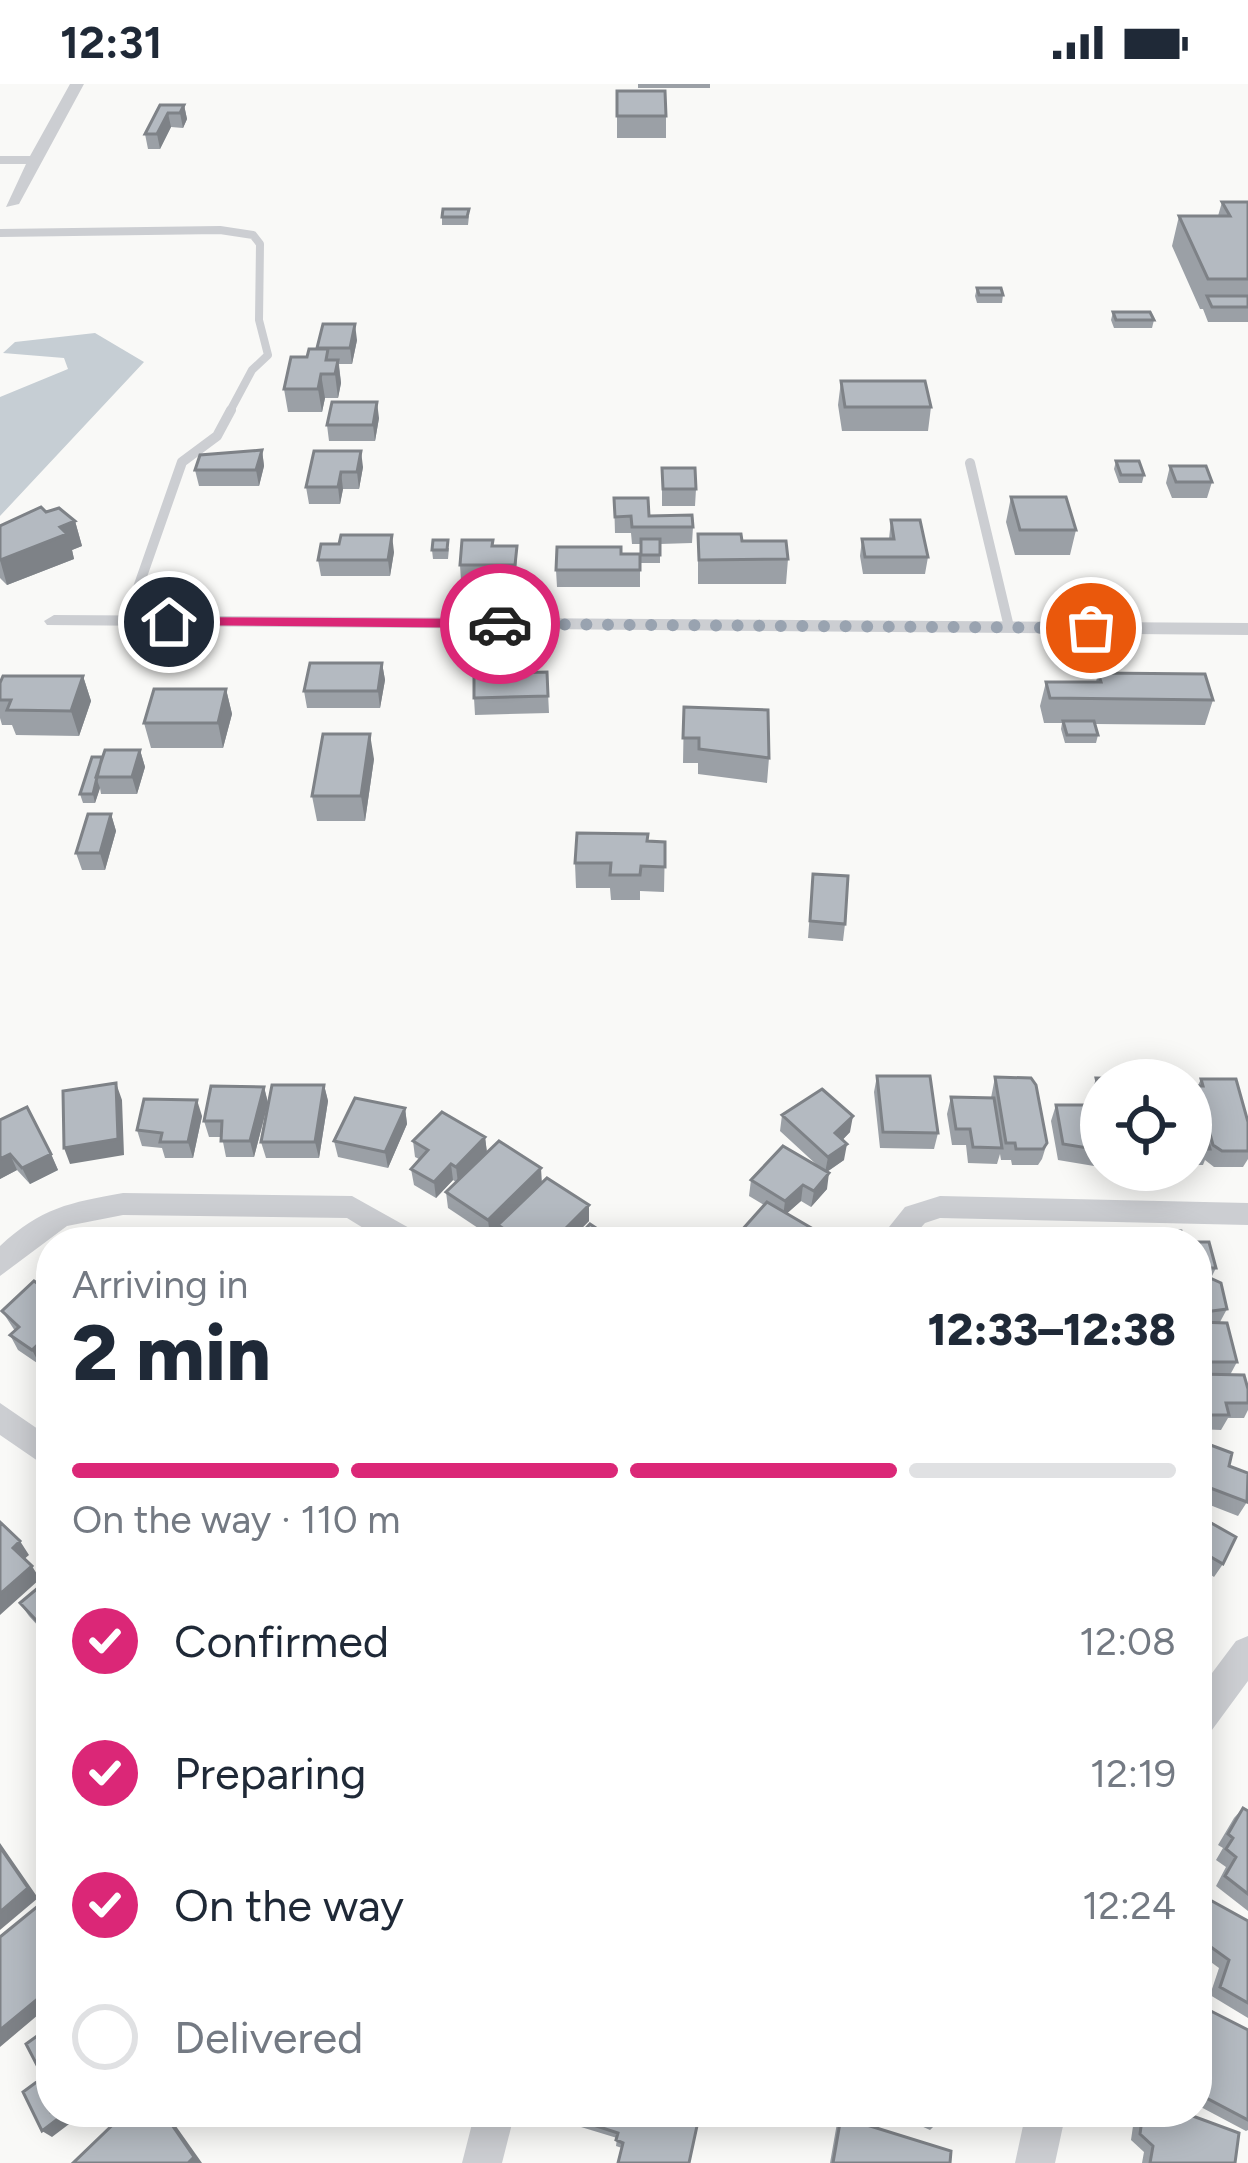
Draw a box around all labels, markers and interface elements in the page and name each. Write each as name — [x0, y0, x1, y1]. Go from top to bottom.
text: 12:31 — [60, 15, 163, 69]
courier — [440, 564, 560, 684]
pin — [118, 571, 220, 673]
pin — [1040, 577, 1142, 679]
icon: home — [136, 589, 202, 655]
icon: car — [467, 591, 533, 657]
icon: bag — [1058, 595, 1124, 661]
map controls — [1080, 1059, 1212, 1191]
button: locate — [1080, 1059, 1212, 1191]
text: Arriving in — [72, 1261, 248, 1308]
text: 12:33–12:38 — [928, 1302, 1176, 1356]
text: 2 min — [72, 1306, 271, 1400]
text: On the way · 110 m — [72, 1496, 401, 1543]
icon: check — [72, 1608, 138, 1674]
text: Confirmed — [174, 1614, 389, 1668]
text: 12:08 — [1079, 1618, 1176, 1665]
icon: check — [72, 1740, 138, 1806]
text: Preparing — [174, 1746, 366, 1800]
text: 12:19 — [1090, 1750, 1176, 1797]
icon: check — [72, 1872, 138, 1938]
text: On the way — [174, 1878, 404, 1932]
text: 12:24 — [1082, 1882, 1176, 1929]
text: Delivered — [174, 2010, 363, 2064]

